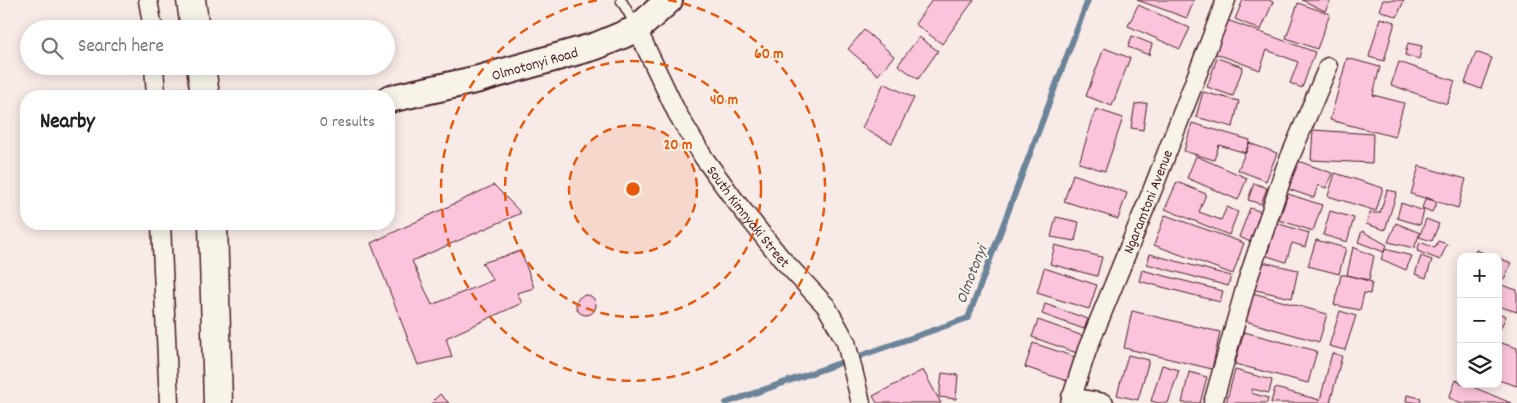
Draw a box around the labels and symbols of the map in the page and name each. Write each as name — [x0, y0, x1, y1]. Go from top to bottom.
street label: Olmotonyi Road — [489, 43, 581, 88]
text: 60 m — [754, 44, 784, 66]
text: 40 m — [710, 90, 738, 112]
text: 20 m — [664, 135, 692, 157]
street label: Ngaramtoni Avenue — [1118, 147, 1180, 258]
street label: South Kimnyaki Street — [700, 162, 794, 274]
centre of rings — [624, 180, 642, 198]
water label: Olmotonyi — [951, 239, 995, 307]

